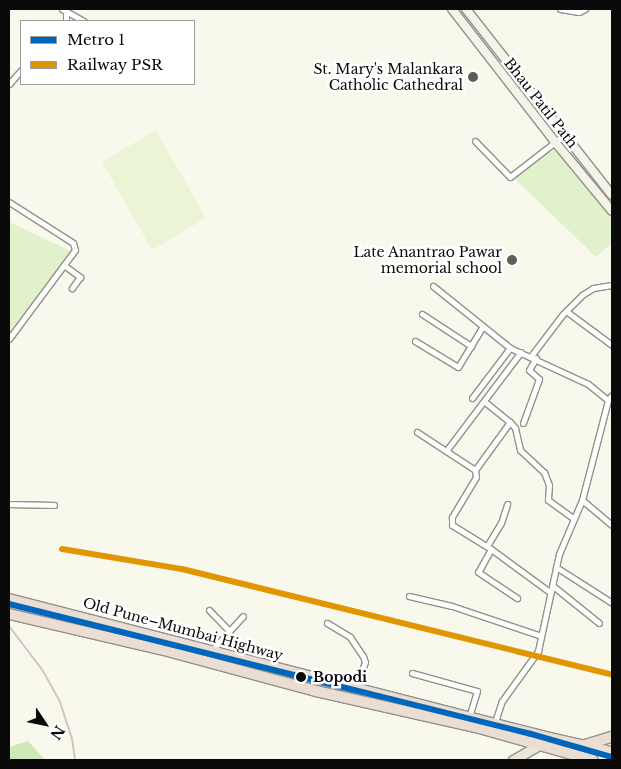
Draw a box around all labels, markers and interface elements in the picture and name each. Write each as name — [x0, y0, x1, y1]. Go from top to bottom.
legend — [20, 20, 195, 85]
text: Metro 1 — [67, 30, 125, 49]
text: Railway PSR — [67, 55, 163, 74]
street label: Bhau Patil Path — [501, 55, 581, 151]
place label: St. Mary's Malankara Catholic Cathedral — [313, 61, 463, 94]
marker: St. Mary's Malankara Catholic Cathedral — [467, 71, 479, 83]
place label: Late Anantrao Pawar memorial school — [353, 244, 502, 276]
marker: Late Anantrao Pawar memorial school — [506, 254, 518, 266]
street label: Old Pune–Mumbai Highway — [81, 594, 285, 664]
marker: Bopodi — [293, 669, 309, 685]
place label: Bopodi — [313, 669, 367, 685]
north arrow — [20, 699, 70, 749]
text: N — [46, 722, 69, 743]

